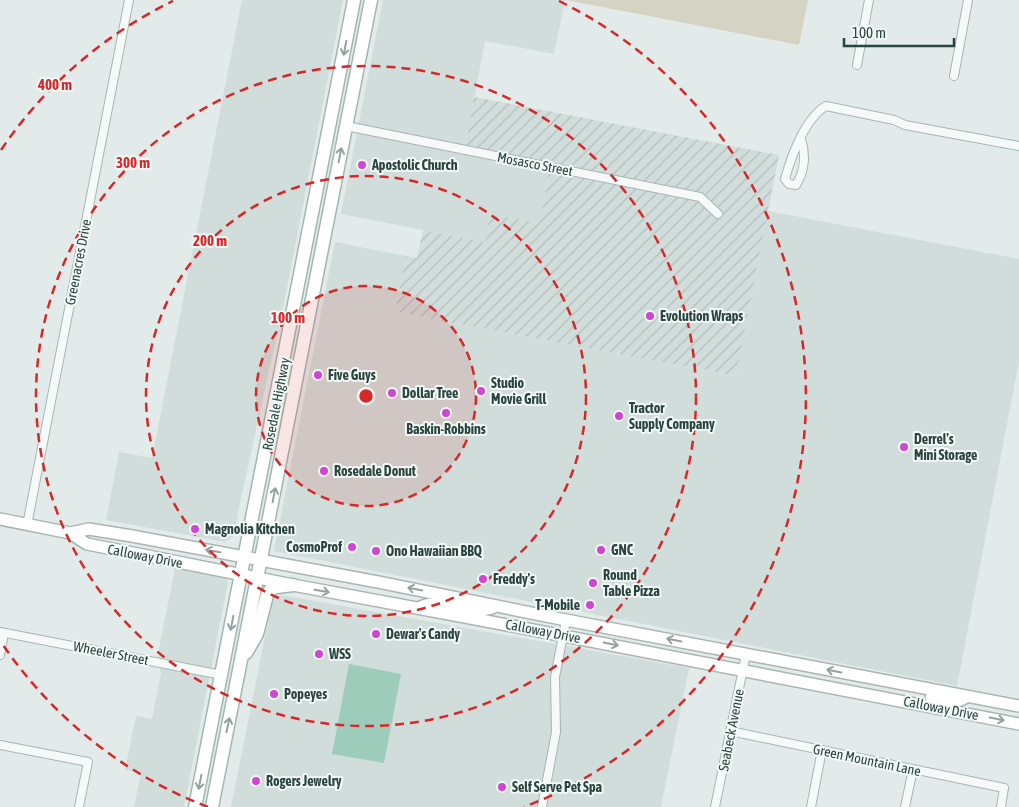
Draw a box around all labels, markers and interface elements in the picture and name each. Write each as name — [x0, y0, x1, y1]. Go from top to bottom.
scale bar — [844, 15, 954, 47]
text: 100 m — [852, 24, 886, 41]
one-way arrow — [340, 39, 349, 55]
text: 400 m — [37, 76, 72, 93]
one-way arrow — [336, 147, 346, 163]
street label: Mosasco Street — [496, 149, 574, 179]
text: 300 m — [116, 154, 150, 171]
place label: Apostolic Church — [371, 157, 458, 173]
marker: Apostolic Church — [356, 159, 368, 171]
street label: Greenacres Drive — [62, 218, 94, 306]
text: 200 m — [193, 232, 227, 249]
place label: Evolution Wraps — [660, 308, 743, 324]
text: 100 m — [271, 309, 305, 326]
marker: Evolution Wraps — [644, 310, 656, 322]
street label: Rosedale Highway — [259, 356, 293, 452]
place label: Five Guys — [328, 367, 376, 383]
marker: Five Guys — [312, 369, 324, 381]
place label: Studio Movie Grill — [491, 375, 547, 407]
place label: Dollar Tree — [402, 385, 458, 401]
marker: Studio Movie Grill — [475, 385, 487, 397]
centre of rings — [357, 387, 375, 405]
marker: Dollar Tree — [386, 387, 398, 399]
place label: Tractor Supply Company — [629, 400, 715, 432]
marker: Baskin-Robbins — [440, 407, 452, 419]
marker: Tractor Supply Company — [613, 410, 625, 422]
place label: Baskin-Robbins — [406, 421, 486, 437]
place label: Derrel's Mini Storage — [914, 431, 977, 463]
marker: Derrel's Mini Storage — [898, 441, 910, 453]
place label: Rosedale Donut — [334, 463, 416, 479]
marker: Rosedale Donut — [318, 465, 330, 477]
one-way arrow — [270, 487, 279, 503]
place label: Magnolia Kitchen — [205, 521, 295, 537]
marker: Magnolia Kitchen — [189, 523, 201, 535]
place label: CosmoProf — [286, 539, 342, 555]
street label: Calloway Drive — [106, 541, 184, 571]
marker: CosmoProf — [346, 541, 358, 553]
place label: GNC — [611, 542, 634, 558]
place label: Ono Hawaiian BBQ — [386, 543, 483, 559]
marker: GNC — [595, 544, 607, 556]
marker: Ono Hawaiian BBQ — [370, 545, 382, 557]
one-way arrow — [205, 546, 221, 555]
place label: Round Table Pizza — [603, 567, 660, 599]
place label: Freddy's — [493, 571, 535, 587]
marker: Freddy's — [477, 573, 489, 585]
marker: Round Table Pizza — [587, 577, 599, 589]
one-way arrow — [408, 584, 424, 593]
one-way arrow — [314, 586, 330, 596]
place label: T-Mobile — [535, 597, 580, 613]
marker: T-Mobile — [584, 599, 596, 611]
one-way arrow — [227, 615, 237, 631]
street label: Calloway Drive — [504, 616, 582, 646]
place label: Dewar's Candy — [386, 626, 460, 642]
marker: Dewar's Candy — [370, 628, 382, 640]
one-way arrow — [666, 635, 682, 644]
street label: Wheeler Street — [72, 638, 150, 668]
one-way arrow — [602, 640, 618, 650]
place label: WSS — [328, 646, 351, 662]
marker: WSS — [313, 648, 325, 660]
one-way arrow — [826, 665, 842, 675]
place label: Popeyes — [284, 686, 327, 702]
street label: Seabeck Avenue — [715, 687, 747, 773]
marker: Popeyes — [268, 688, 280, 700]
street label: Calloway Drive — [902, 693, 980, 723]
one-way arrow — [988, 715, 1004, 724]
one-way arrow — [224, 717, 233, 733]
street label: Green Mountain Lane — [812, 741, 922, 779]
place label: Rogers Jewelry — [266, 773, 342, 789]
one-way arrow — [195, 774, 205, 790]
marker: Rogers Jewelry — [250, 775, 262, 787]
place label: Self Serve Pet Spa — [512, 779, 603, 795]
marker: Self Serve Pet Spa — [496, 781, 508, 793]

